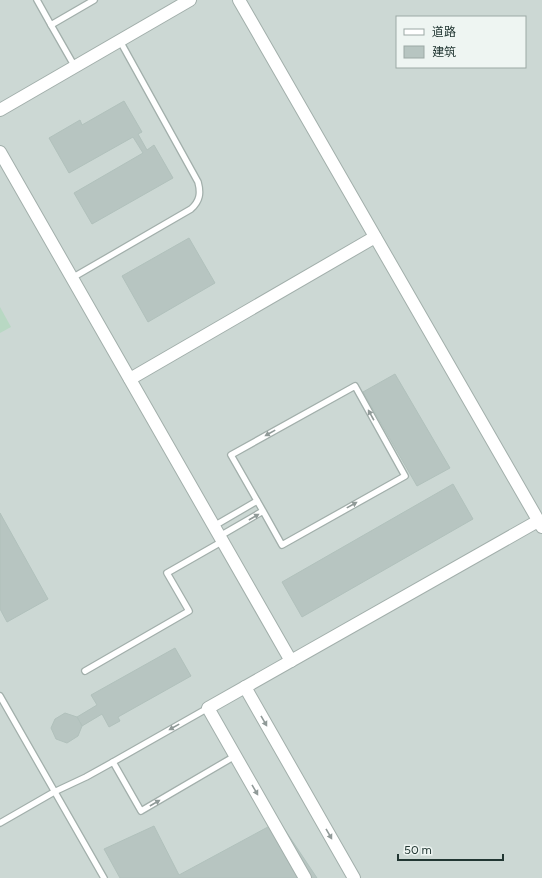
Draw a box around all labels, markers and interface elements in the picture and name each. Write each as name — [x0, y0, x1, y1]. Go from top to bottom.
legend — [396, 16, 526, 68]
text: 道路 — [432, 25, 456, 39]
text: 建筑 — [432, 45, 456, 59]
one-way arrow — [368, 409, 374, 421]
one-way arrow — [265, 430, 276, 437]
one-way arrow — [347, 502, 358, 509]
one-way arrow — [248, 513, 260, 520]
one-way arrow — [261, 715, 268, 727]
one-way arrow — [168, 724, 180, 731]
one-way arrow — [251, 784, 258, 796]
one-way arrow — [149, 799, 161, 806]
one-way arrow — [325, 828, 332, 840]
scale bar — [398, 836, 503, 862]
text: 50 m — [404, 843, 432, 857]

